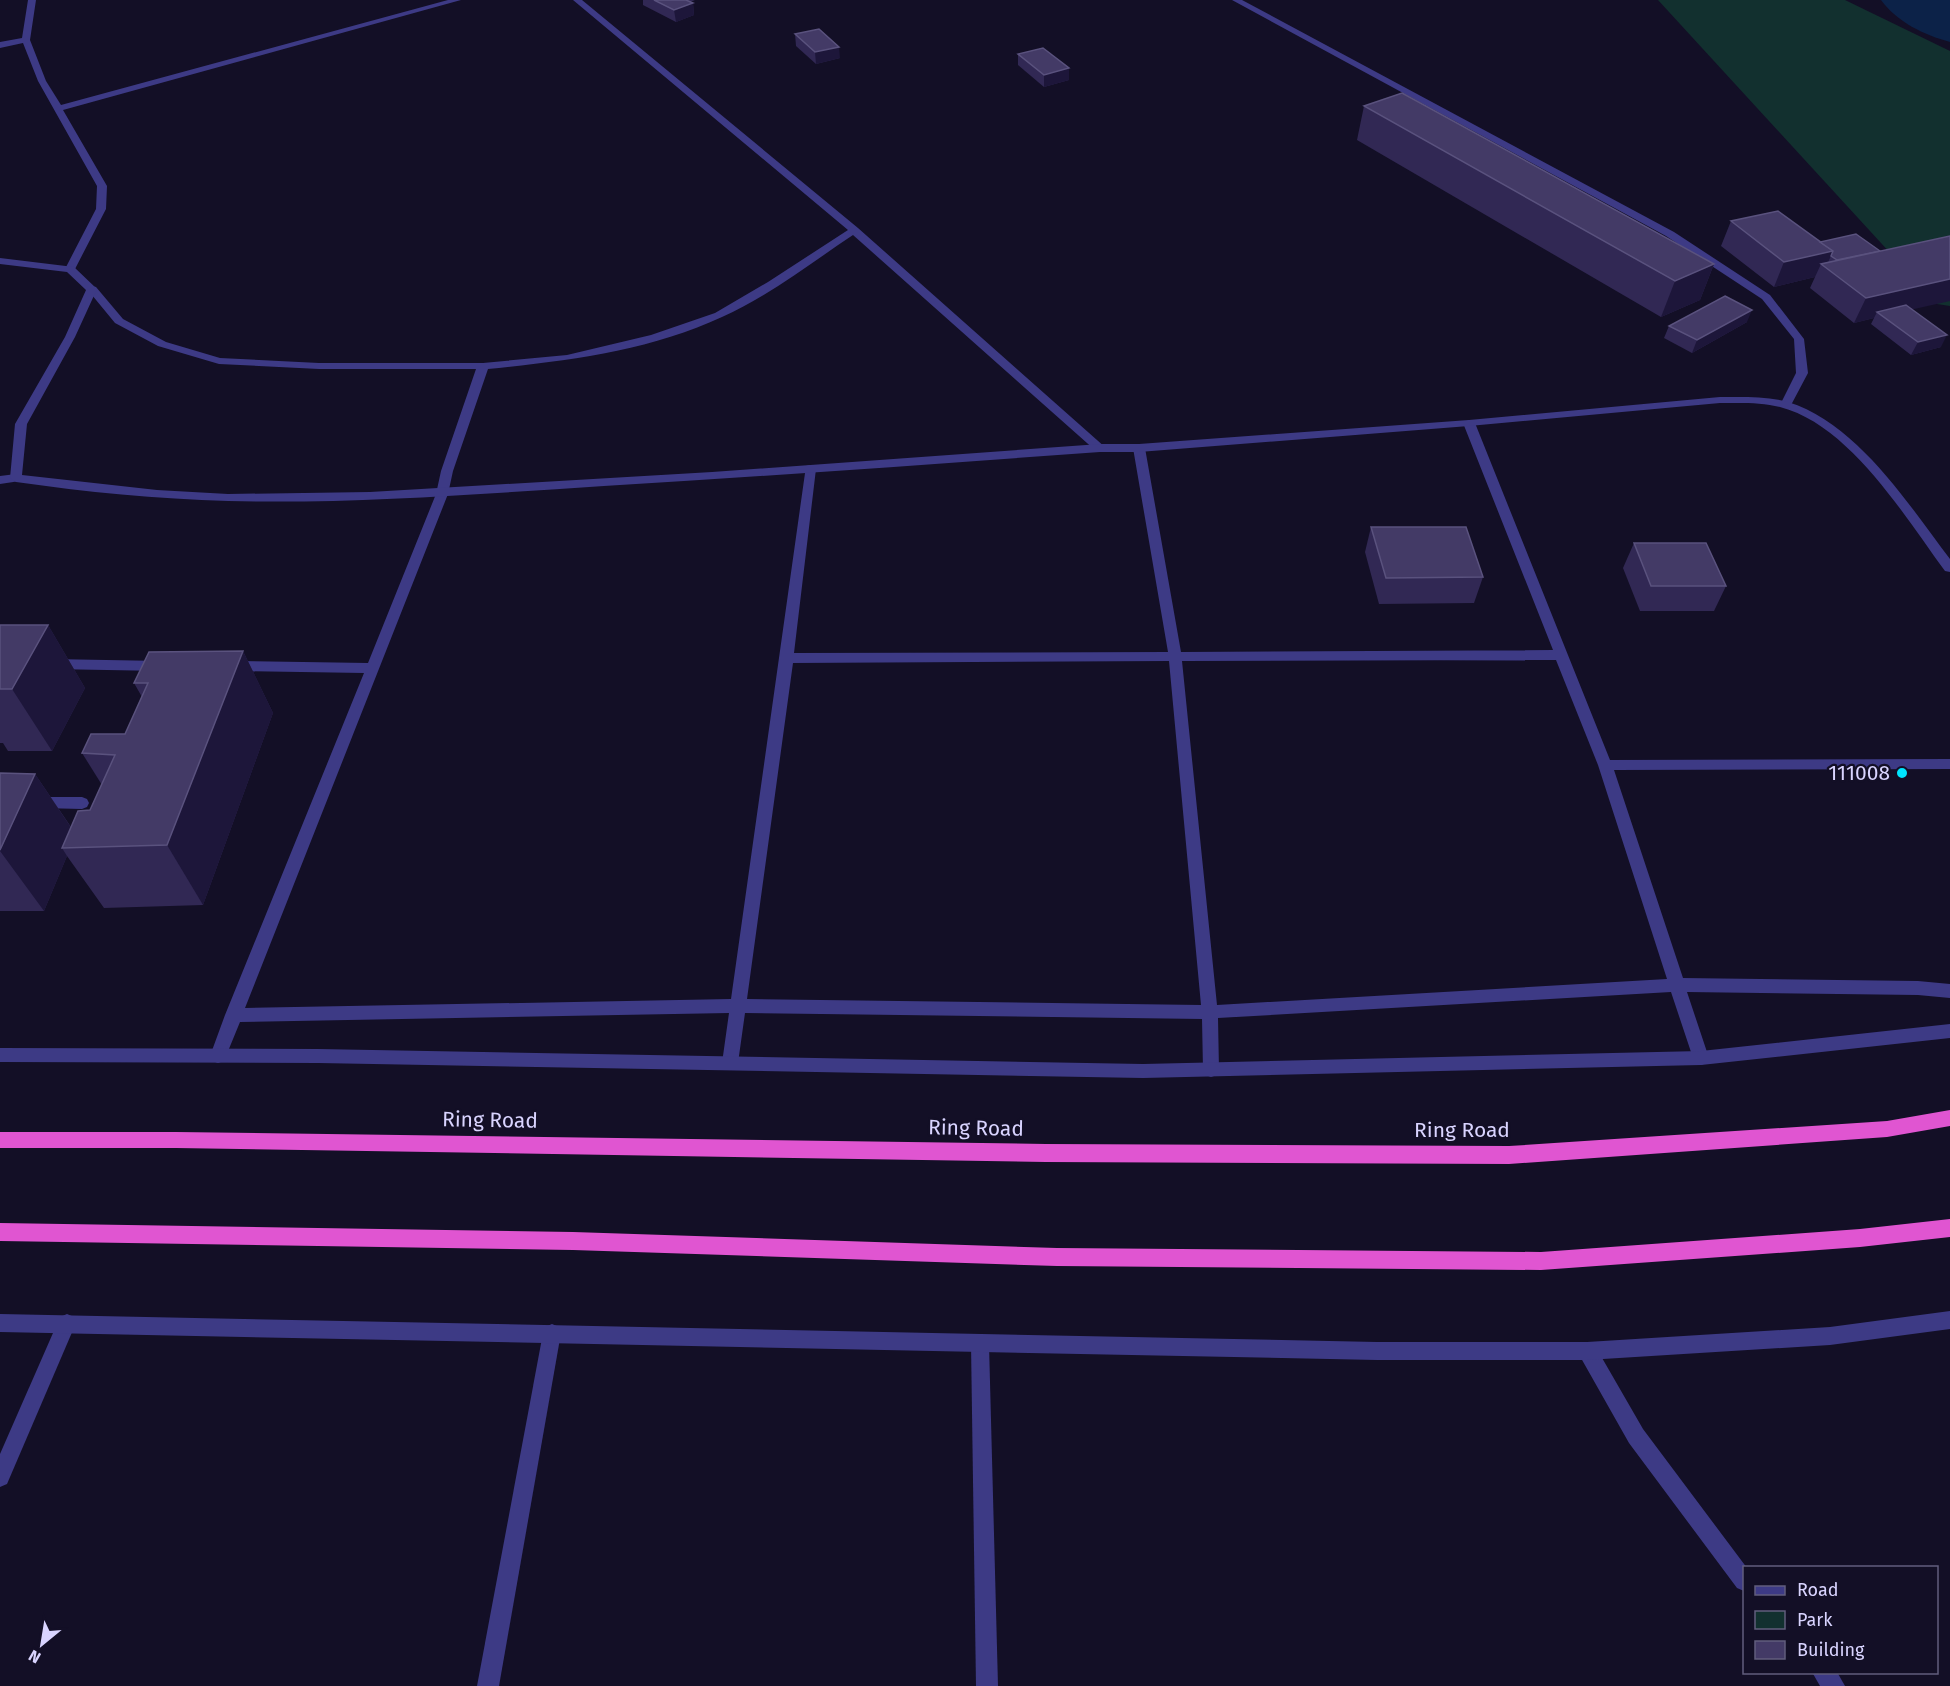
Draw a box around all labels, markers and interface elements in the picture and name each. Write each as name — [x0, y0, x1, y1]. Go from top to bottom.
place label: 111008 — [1828, 760, 1890, 786]
marker: 111008 — [1895, 766, 1909, 780]
street label: Ring Road — [442, 1106, 538, 1134]
street label: Ring Road — [928, 1114, 1024, 1142]
street label: Ring Road — [1414, 1117, 1510, 1143]
legend — [1743, 1566, 1938, 1674]
text: Road — [1797, 1579, 1839, 1601]
text: Park — [1797, 1609, 1833, 1631]
north arrow — [12, 1614, 72, 1674]
text: Building — [1797, 1639, 1865, 1661]
text: N — [25, 1646, 44, 1667]

